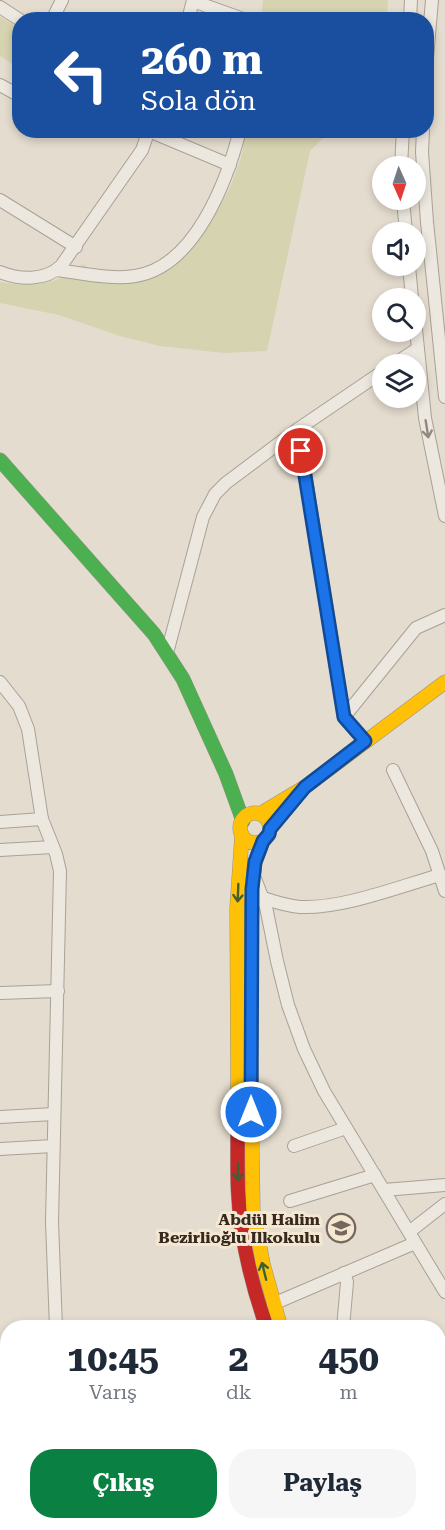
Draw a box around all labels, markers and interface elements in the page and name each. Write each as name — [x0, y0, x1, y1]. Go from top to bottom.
text: 260 m — [141, 35, 263, 84]
icon: left — [42, 36, 120, 114]
text: Sola dön — [141, 85, 256, 117]
north arrow — [372, 156, 426, 210]
map controls — [372, 156, 426, 408]
button: sound — [372, 222, 426, 276]
button: search — [372, 288, 426, 342]
button: layers — [372, 354, 426, 408]
one-way arrow — [422, 419, 433, 439]
pin — [275, 425, 326, 476]
icon: arrive — [284, 434, 317, 467]
one-way arrow — [232, 882, 243, 902]
position arrow — [219, 1080, 283, 1144]
one-way arrow — [232, 1161, 244, 1181]
place label: Abdül Halim Bezirlioğlu Ilkokulu — [158, 1210, 321, 1247]
school or university icon: Abdül Halim Bezirlioğlu Ilkokulu — [325, 1212, 357, 1244]
one-way arrow — [258, 1262, 270, 1281]
text: 10:45 — [67, 1338, 159, 1380]
text: 2 — [229, 1338, 249, 1380]
text: 450 — [318, 1338, 379, 1380]
text: Varış — [89, 1380, 137, 1404]
text: dk — [226, 1380, 251, 1404]
text: m — [340, 1380, 358, 1404]
button: Çıkış — [30, 1449, 217, 1518]
button: Paylaş — [229, 1449, 416, 1518]

